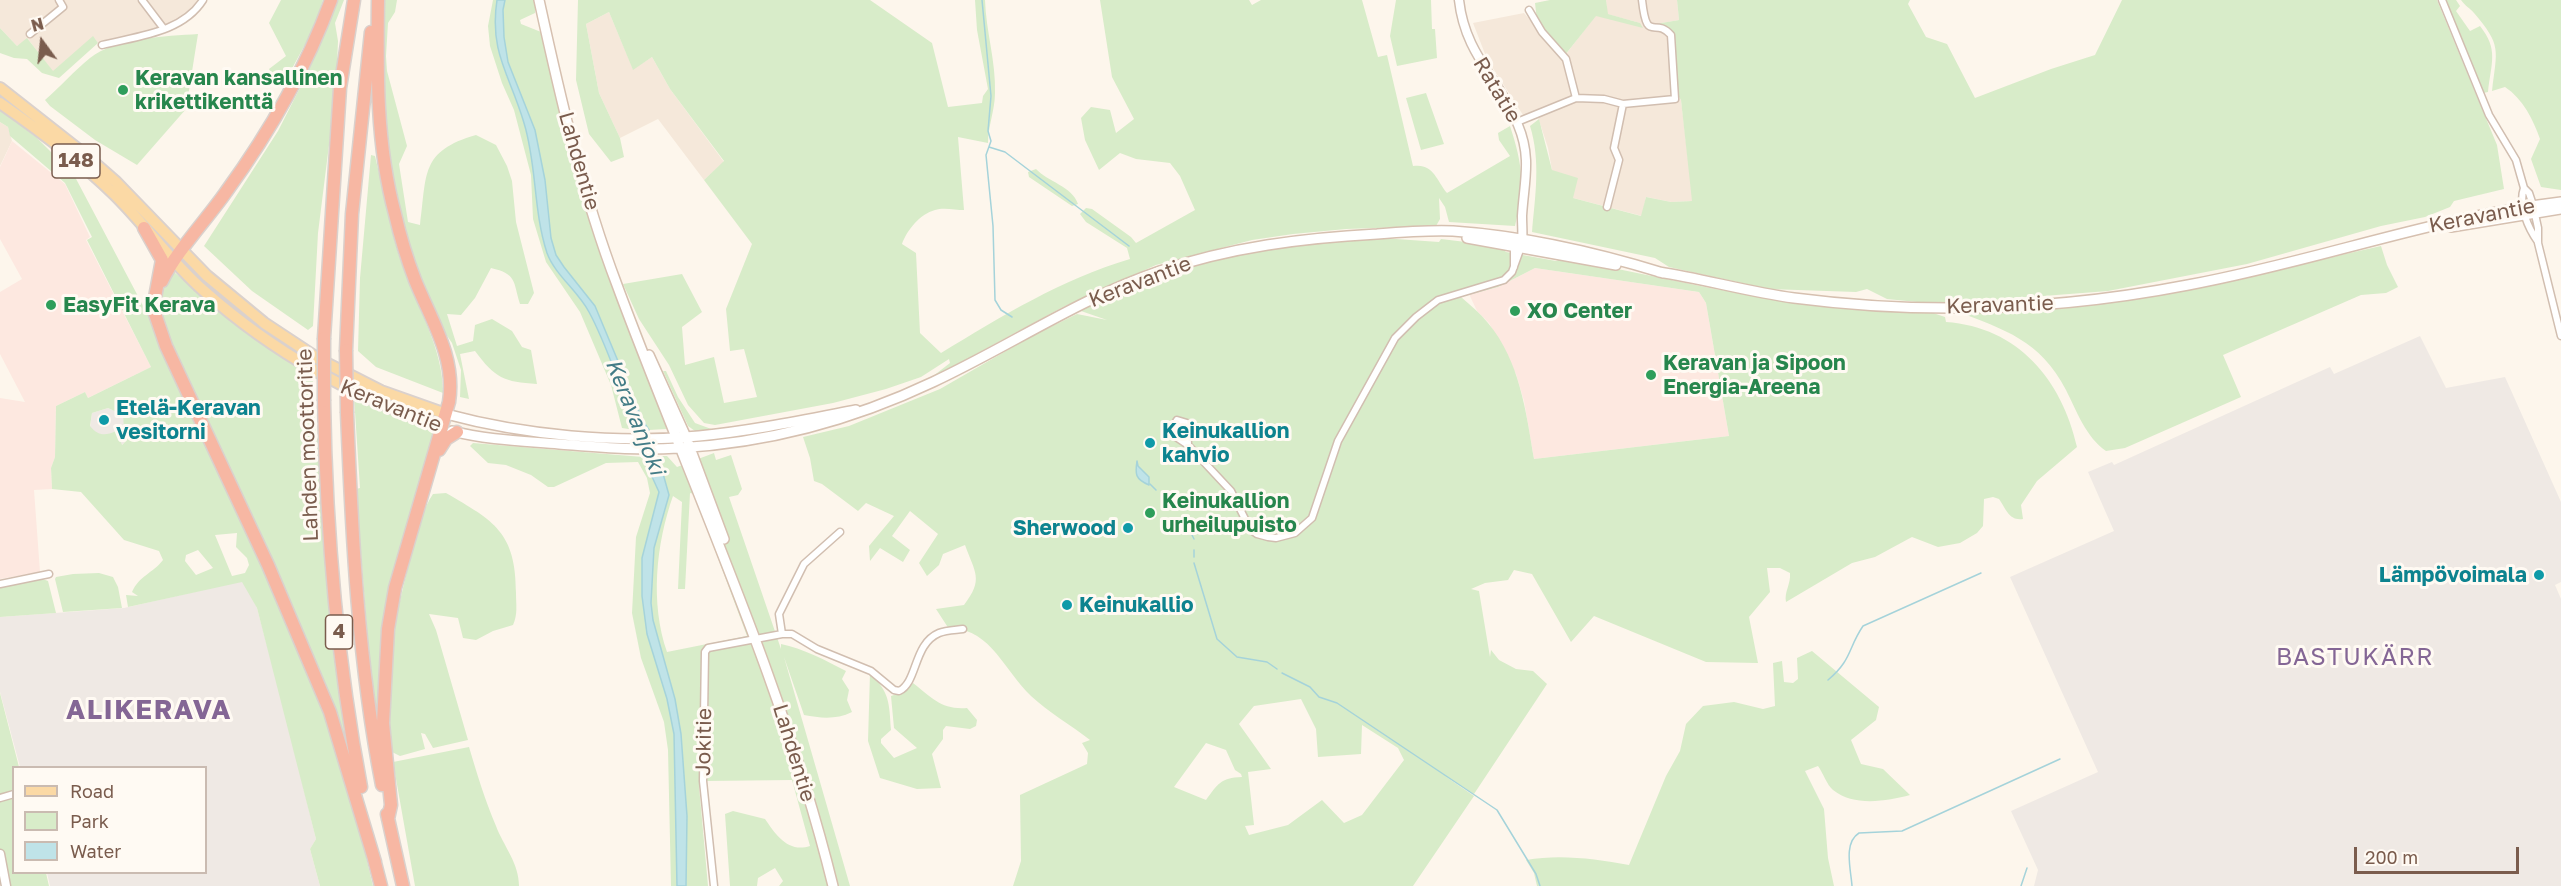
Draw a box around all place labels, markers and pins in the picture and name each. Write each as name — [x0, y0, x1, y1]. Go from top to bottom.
place label: Keravan kansallinen krikettikenttä — [135, 65, 342, 115]
marker: Keravan kansallinen krikettikenttä — [116, 83, 130, 97]
place label: EasyFit Kerava — [63, 292, 215, 318]
marker: EasyFit Kerava — [44, 298, 58, 312]
place label: XO Center — [1527, 298, 1632, 324]
marker: XO Center — [1508, 304, 1522, 318]
place label: Keravan ja Sipoon Energia-Areena — [1663, 350, 1846, 400]
marker: Keravan ja Sipoon Energia-Areena — [1644, 368, 1658, 382]
place label: Etelä-Keravan vesitorni — [116, 395, 261, 445]
marker: Etelä-Keravan vesitorni — [97, 413, 111, 427]
place label: Keinukallion kahvio — [1162, 418, 1289, 468]
marker: Keinukallion kahvio — [1143, 436, 1157, 450]
place label: Keinukallion urheilupuisto — [1162, 488, 1297, 538]
marker: Keinukallion urheilupuisto — [1143, 506, 1157, 520]
place label: Sherwood — [1013, 515, 1116, 541]
marker: Sherwood — [1121, 521, 1135, 535]
place label: Lämpövoimala — [2379, 562, 2527, 588]
marker: Lämpövoimala — [2532, 568, 2546, 582]
place label: Keinukallio — [1079, 592, 1194, 618]
marker: Keinukallio — [1060, 598, 1074, 612]

